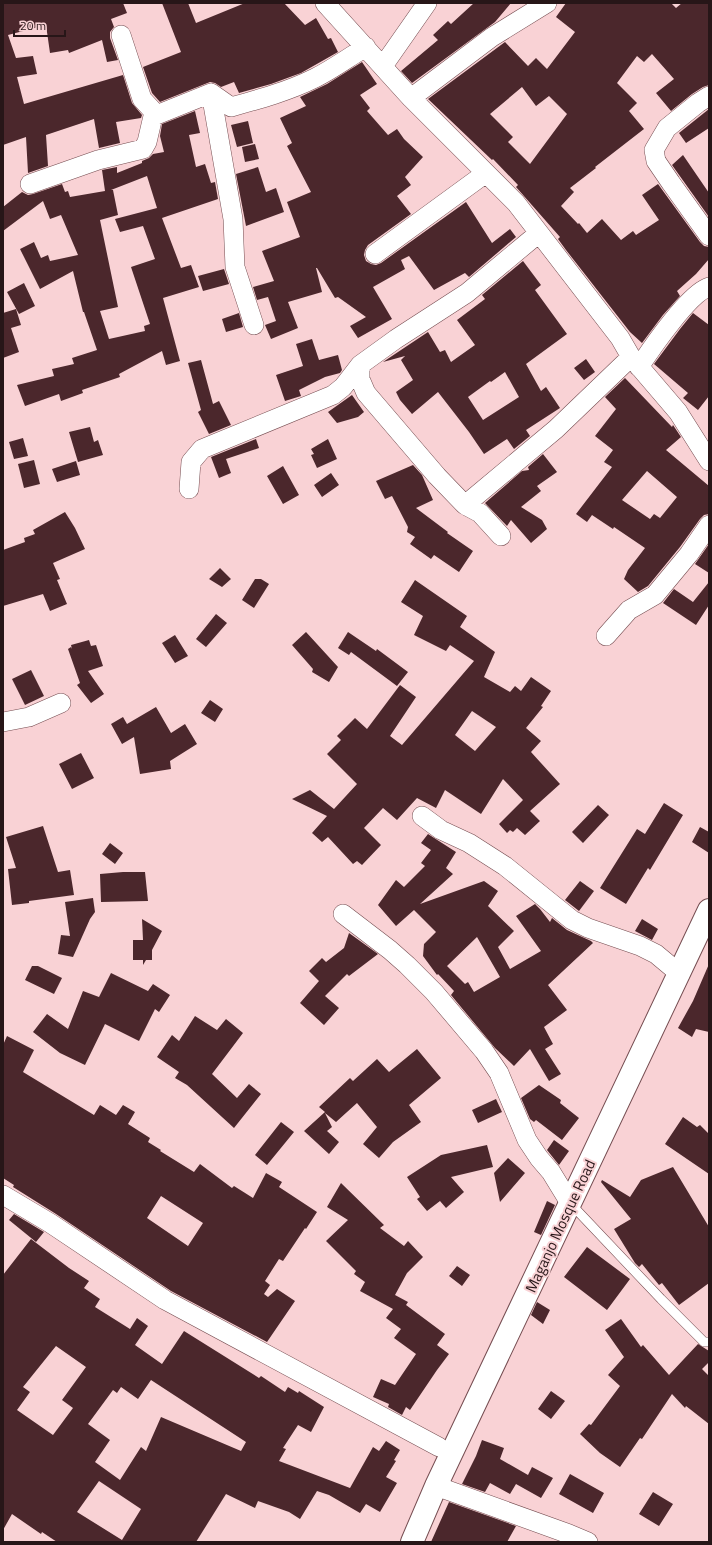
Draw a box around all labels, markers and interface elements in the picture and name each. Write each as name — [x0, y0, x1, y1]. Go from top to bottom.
scale bar — [14, 12, 65, 38]
text: 20 m — [20, 16, 46, 35]
street label: Maganjo Mosque Road — [519, 1156, 601, 1296]

